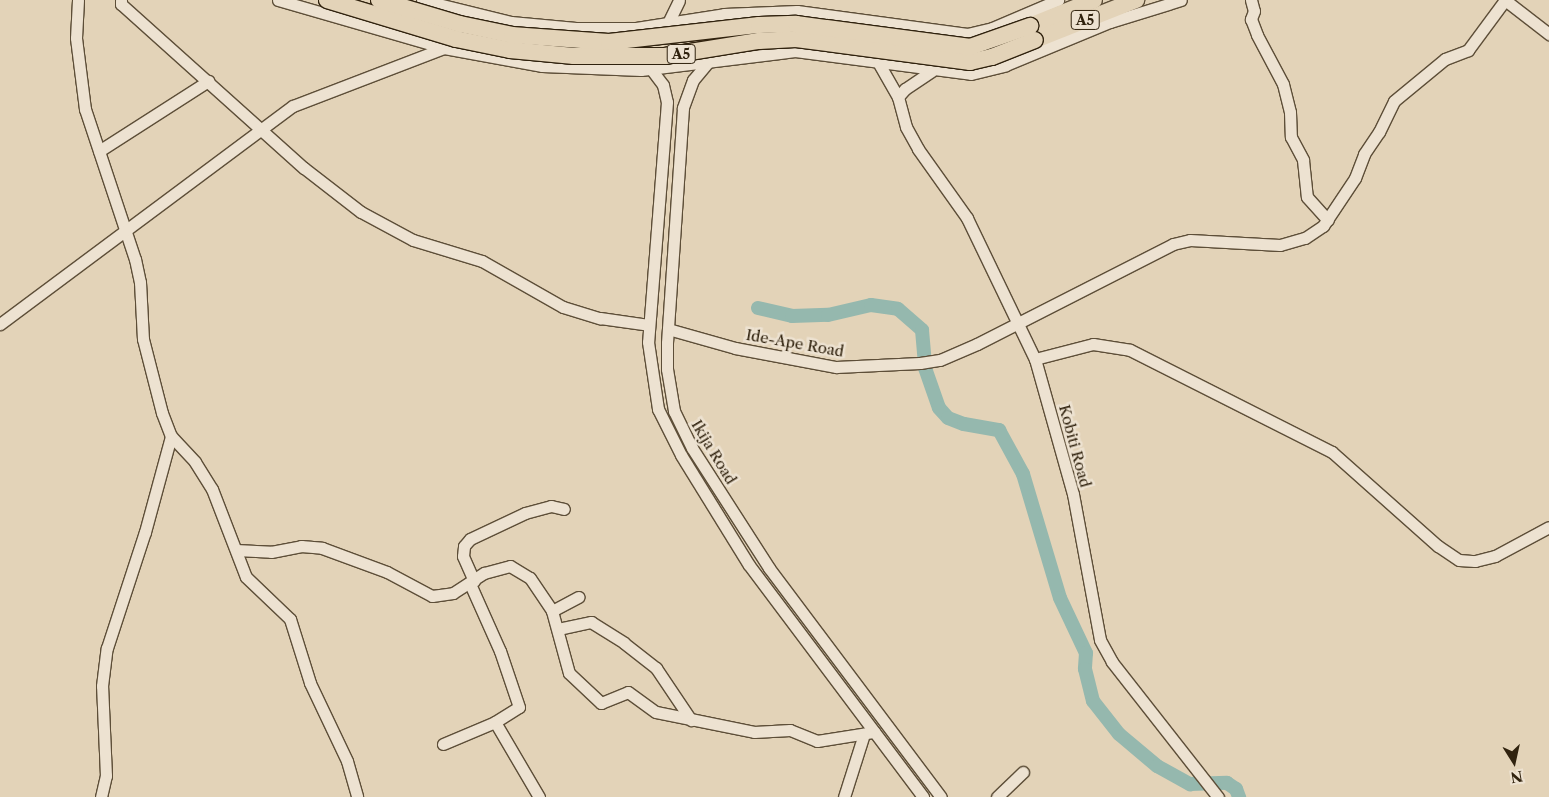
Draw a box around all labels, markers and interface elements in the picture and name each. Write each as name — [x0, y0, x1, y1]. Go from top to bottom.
road number: A5 — [1070, 8, 1100, 32]
road number: A5 — [666, 42, 696, 66]
street label: Ide-Ape Road — [745, 326, 845, 360]
street label: Kobiti Road — [1055, 403, 1095, 489]
street label: Ikija Road — [688, 416, 740, 488]
north arrow — [1489, 737, 1539, 787]
text: N — [1509, 767, 1524, 787]

